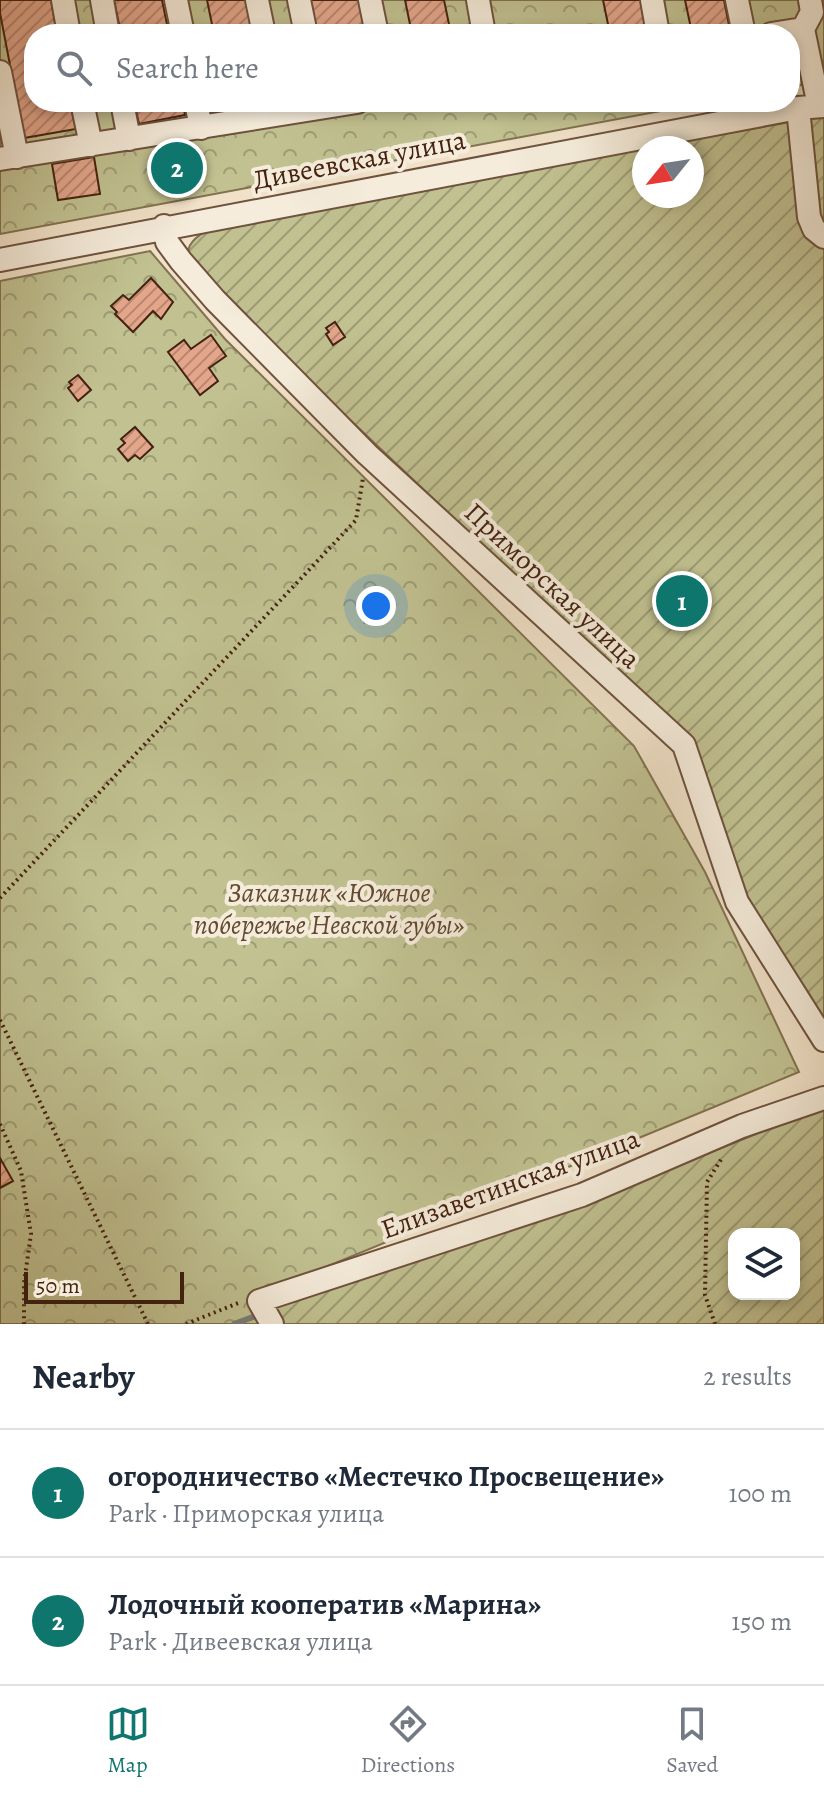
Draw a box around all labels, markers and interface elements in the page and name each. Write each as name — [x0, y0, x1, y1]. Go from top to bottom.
search box — [24, 24, 800, 112]
icon: search — [52, 46, 96, 90]
text: Search here — [116, 48, 259, 88]
street label: Дивеевская улица — [250, 121, 469, 199]
north arrow — [632, 136, 704, 208]
pin: 2 — [151, 138, 203, 198]
street label: Приморская улица — [456, 494, 649, 678]
pin: 1 — [656, 571, 708, 631]
your location — [356, 586, 396, 626]
park label: Заказник «Южное побережье Невской губы» — [194, 874, 464, 944]
street label: Елизаветинская улица — [376, 1119, 645, 1248]
map controls — [728, 1228, 800, 1300]
button: layers — [728, 1228, 800, 1300]
scale bar — [24, 1268, 184, 1304]
text: 50 m — [36, 1271, 80, 1301]
text: Nearby — [32, 1353, 135, 1400]
text: 2 results — [703, 1359, 792, 1394]
text: огородничество «Местечко Просвещение» — [108, 1456, 664, 1496]
text: 1 — [53, 1476, 63, 1511]
text: 100 m — [729, 1476, 792, 1511]
text: Park · Приморская улица — [108, 1496, 384, 1531]
text: Лодочный кооператив «Марина» — [108, 1584, 541, 1624]
text: 2 — [52, 1604, 64, 1639]
text: 150 m — [731, 1604, 792, 1639]
text: Park · Дивеевская улица — [108, 1624, 373, 1659]
tab: Map — [106, 1702, 150, 1780]
tab: Directions — [361, 1702, 455, 1780]
tab: Saved — [666, 1702, 718, 1780]

